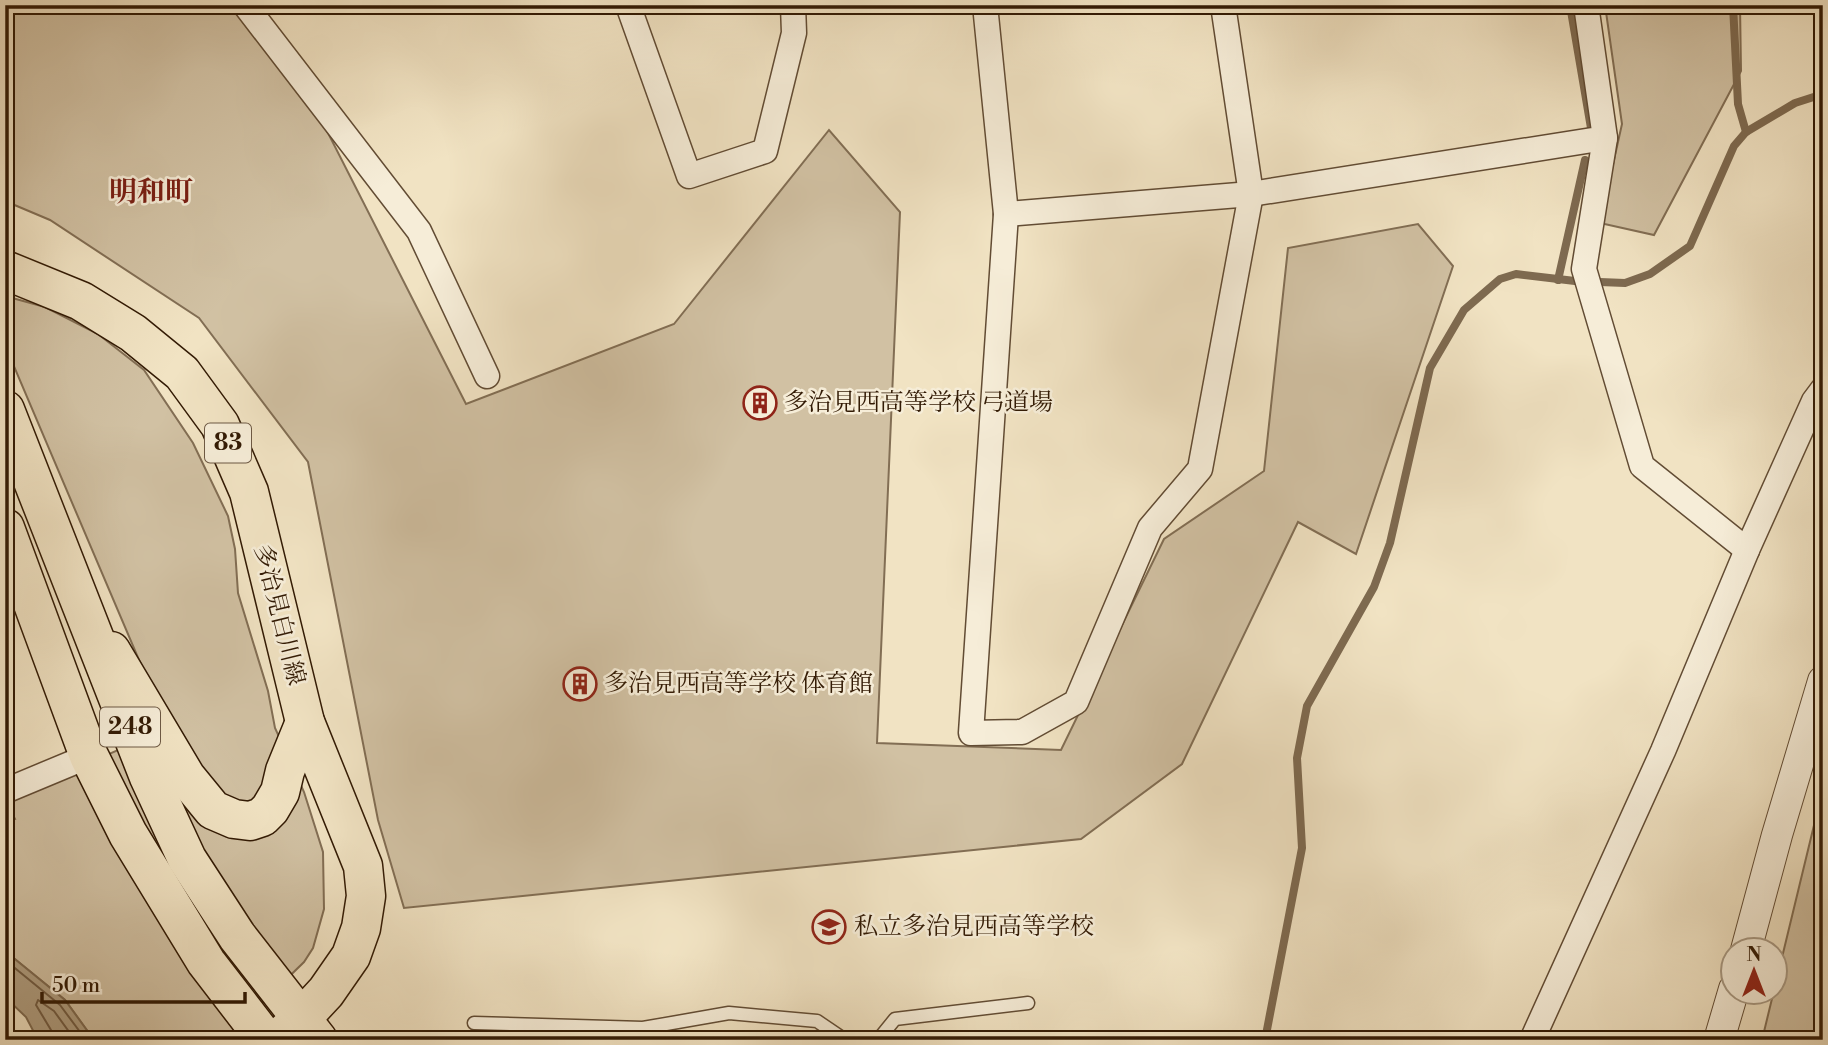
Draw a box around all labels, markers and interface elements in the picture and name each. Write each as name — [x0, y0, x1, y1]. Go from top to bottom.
district label: 明和町 — [109, 175, 193, 210]
building icon: 多治見西高等学校 弓道場 — [741, 384, 779, 422]
place label: 多治見西高等学校 弓道場 — [784, 388, 1053, 418]
road number: 83 — [205, 424, 251, 462]
street label: 多治見白川線 — [247, 542, 311, 688]
building icon: 多治見西高等学校 体育館 — [561, 665, 599, 703]
place label: 多治見西高等学校 体育館 — [604, 669, 873, 699]
road number: 248 — [100, 708, 160, 747]
school or university icon: 私立多治見西高等学校 — [810, 908, 848, 946]
place label: 私立多治見西高等学校 — [854, 912, 1094, 942]
north arrow — [1720, 936, 1790, 1006]
text: N — [1746, 943, 1762, 967]
scale bar — [42, 961, 245, 1005]
text: 50 m — [52, 973, 100, 999]

